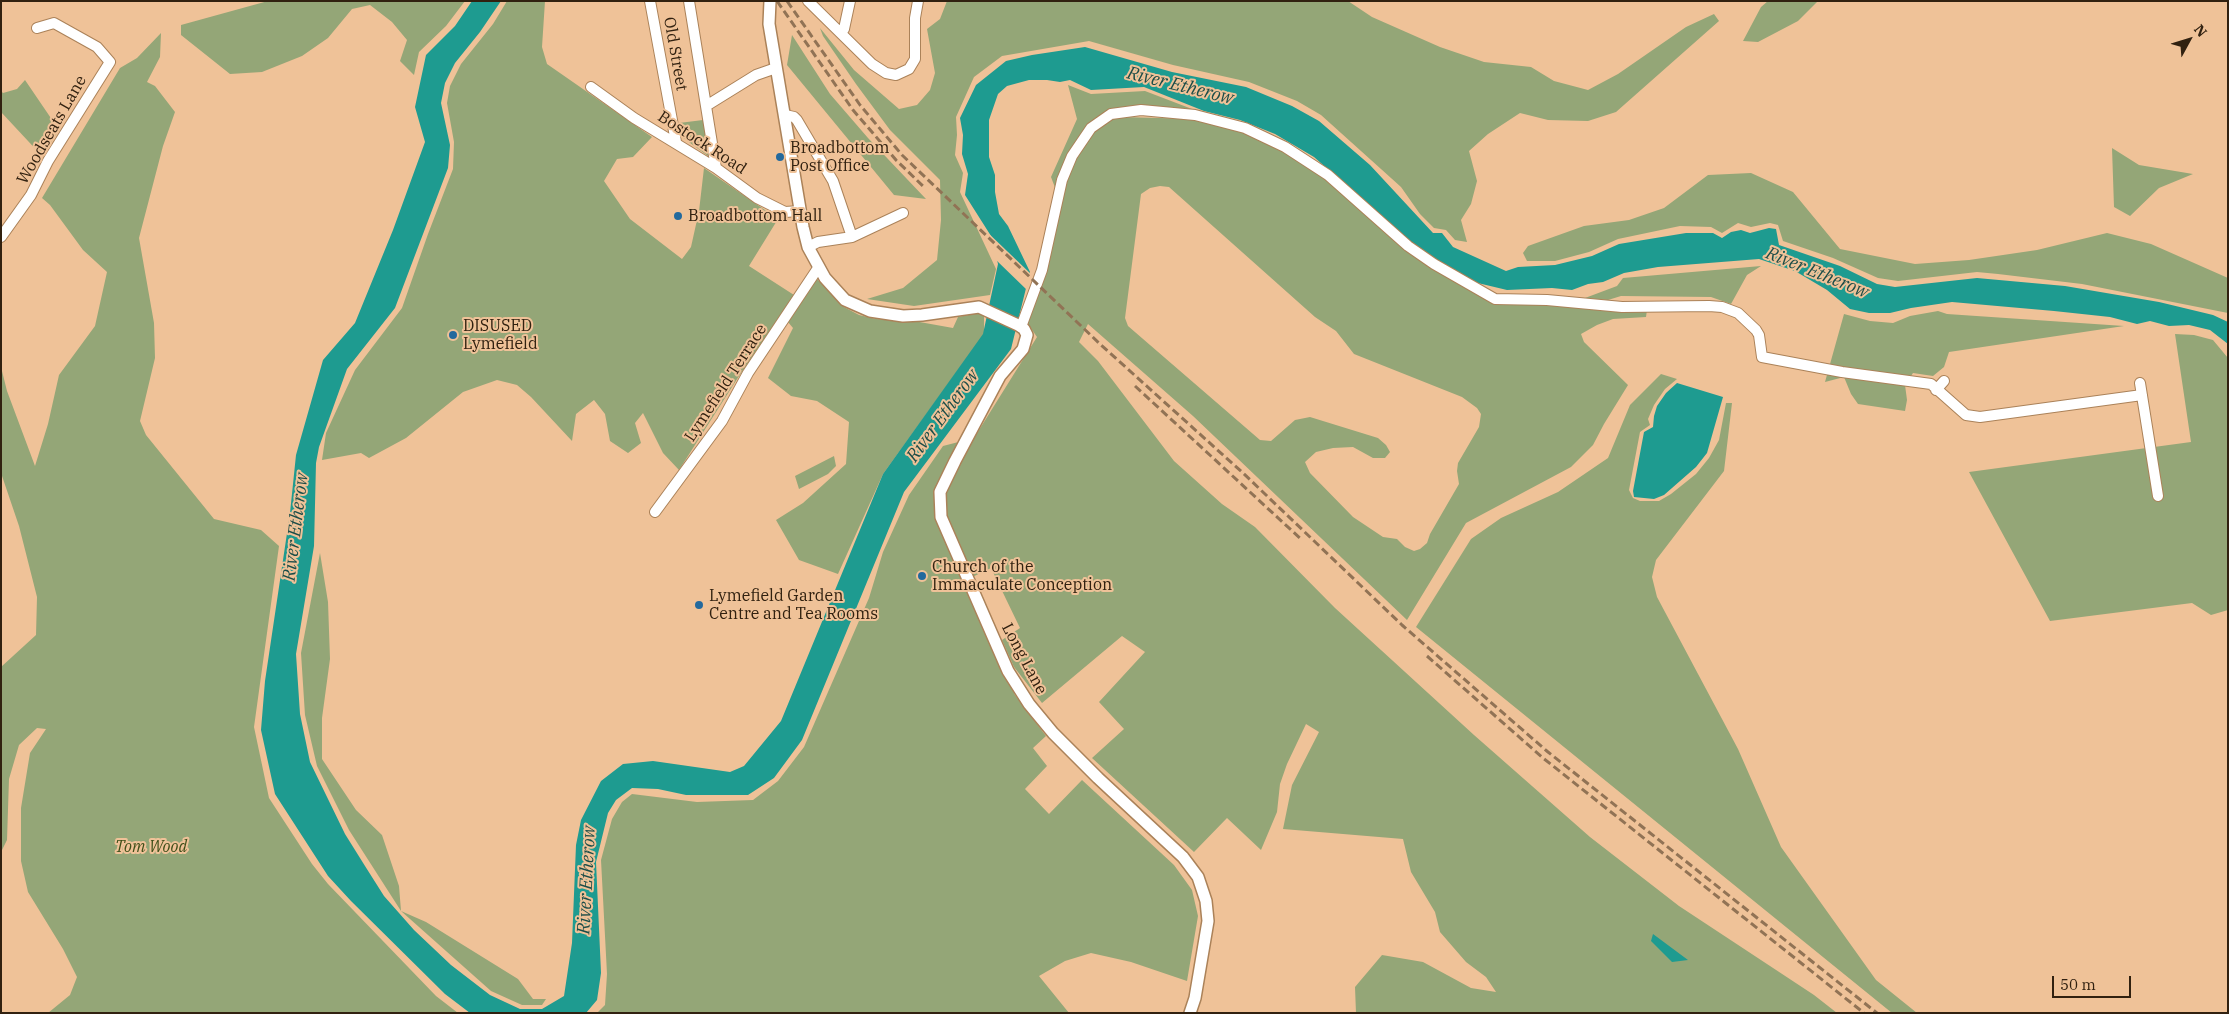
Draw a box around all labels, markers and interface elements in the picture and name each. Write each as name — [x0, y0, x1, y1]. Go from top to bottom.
north arrow — [2164, 15, 2214, 65]
street label: Old Street — [659, 16, 691, 92]
text: N — [2190, 21, 2211, 41]
water label: River Etherow — [1125, 62, 1235, 110]
street label: Woodseats Lane — [13, 72, 91, 188]
street label: Bostock Road — [654, 107, 750, 179]
place label: Broadbottom Post Office — [790, 138, 890, 176]
marker: Broadbottom Post Office — [774, 151, 786, 163]
place label: Broadbottom Hall — [688, 206, 822, 226]
marker: Broadbottom Hall — [672, 210, 684, 222]
water label: River Etherow — [1763, 243, 1871, 303]
place label: DISUSED Lymefield — [463, 316, 538, 354]
street label: Lymefield Terrace — [681, 321, 771, 445]
marker: DISUSED Lymefield — [447, 329, 459, 341]
water label: River Etherow — [902, 366, 984, 466]
water label: River Etherow — [279, 472, 313, 582]
place label: Church of the Immaculate Conception — [932, 557, 1112, 595]
marker: Church of the Immaculate Conception — [916, 570, 928, 582]
place label: Lymefield Garden Centre and Tea Rooms — [709, 586, 878, 624]
marker: Lymefield Garden Centre and Tea Rooms — [693, 599, 705, 611]
street label: Long Lane — [997, 620, 1051, 698]
water label: River Etherow — [573, 825, 601, 935]
park label: Tom Wood — [115, 837, 187, 857]
scale bar — [2054, 966, 2133, 998]
text: 50 m — [2060, 975, 2096, 994]

